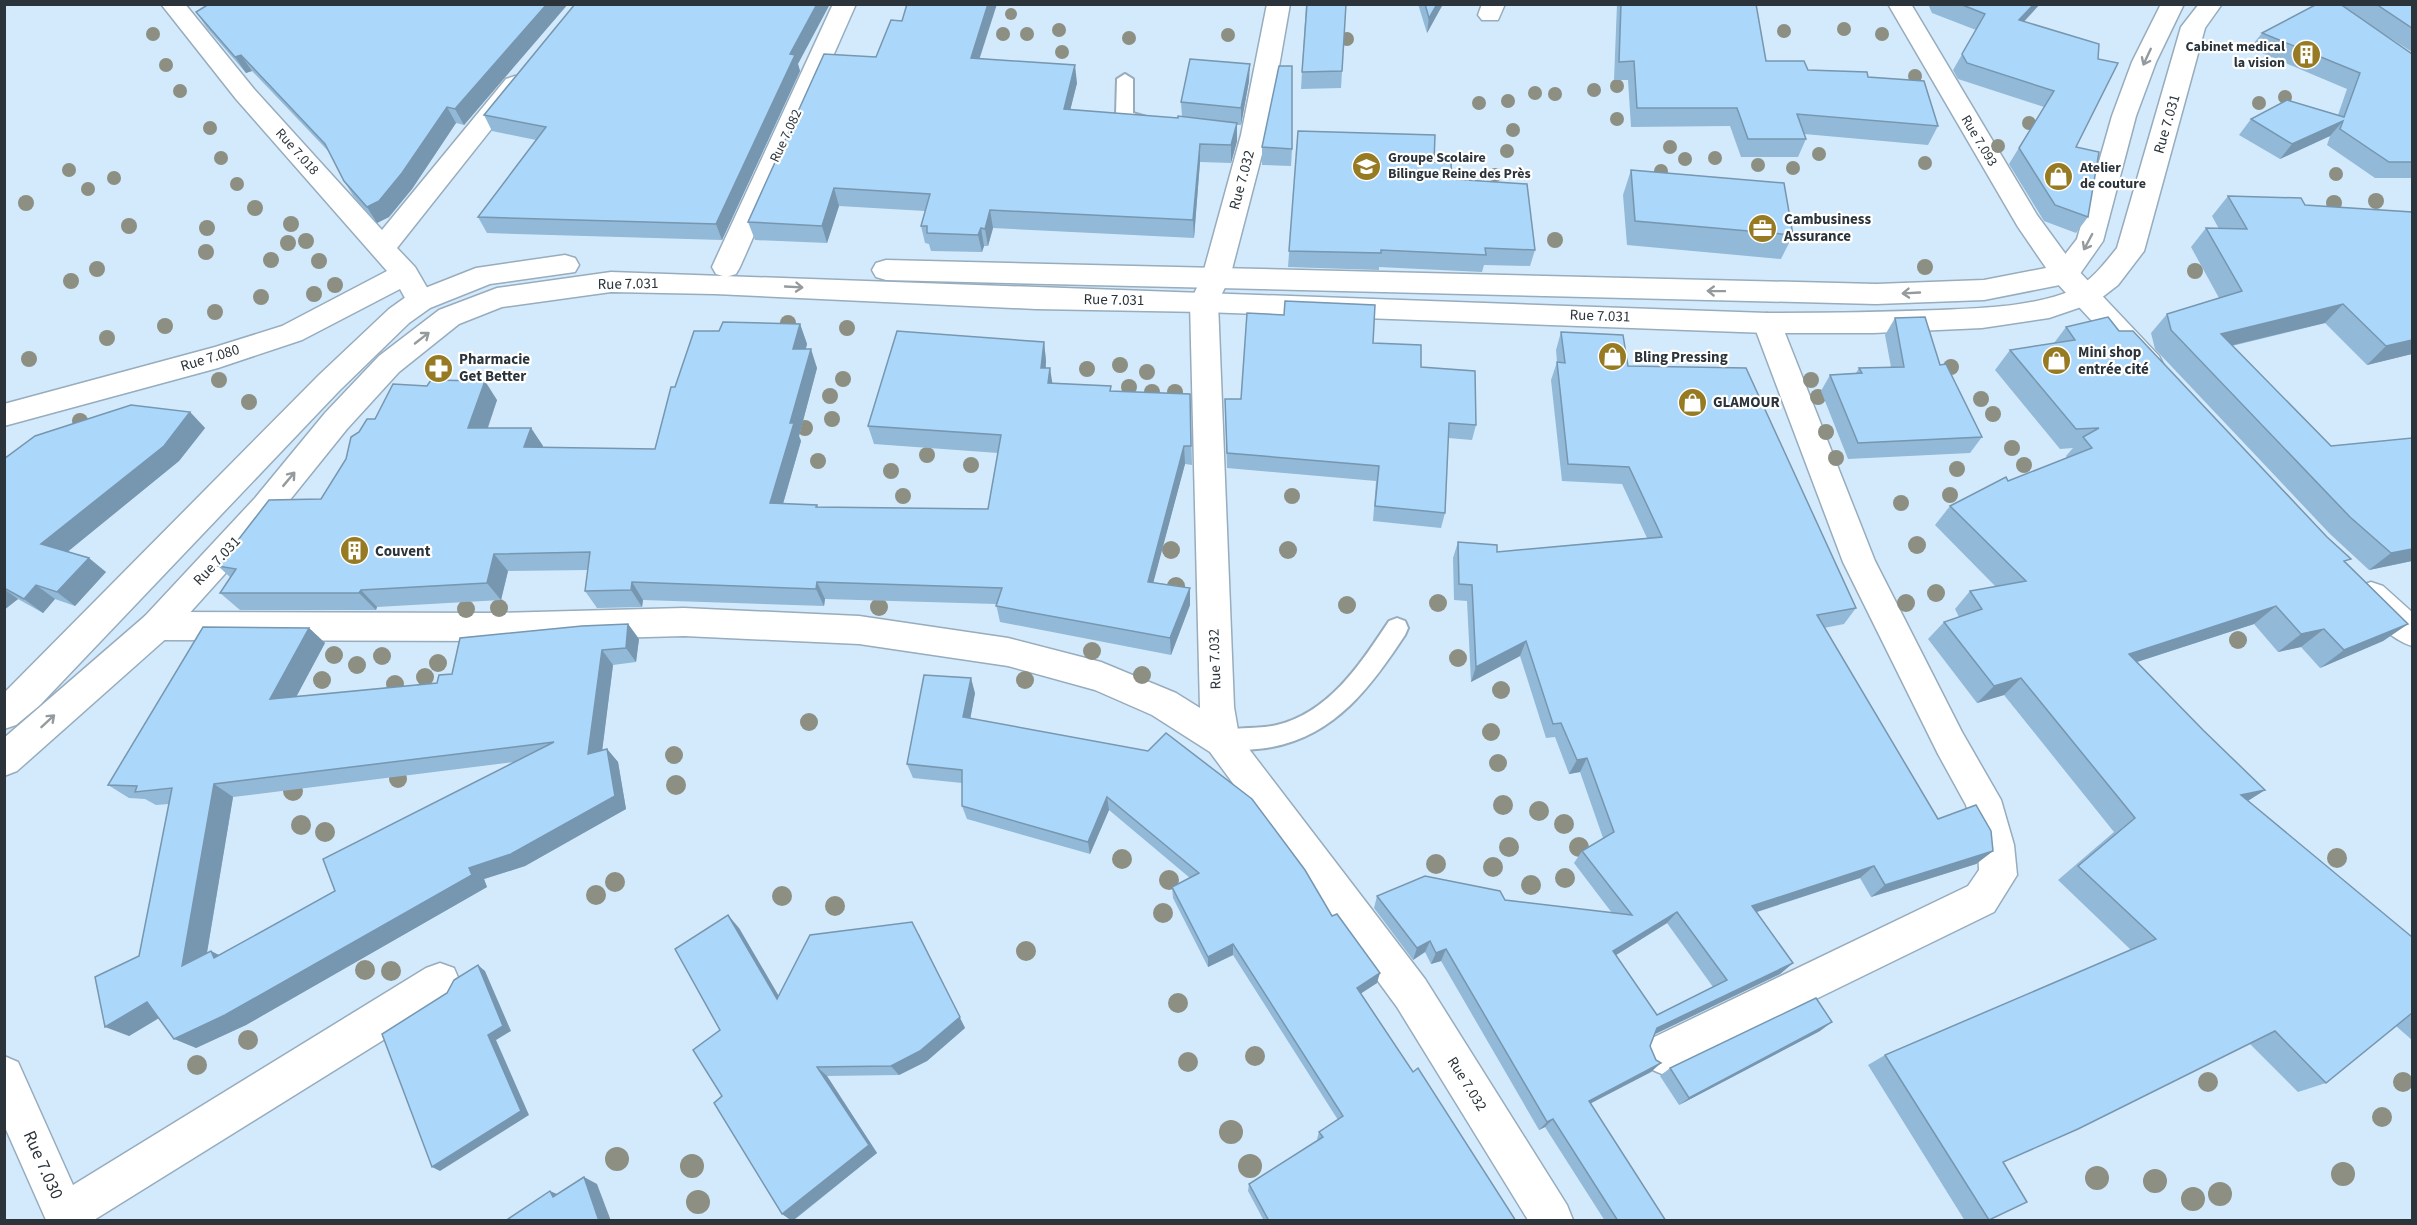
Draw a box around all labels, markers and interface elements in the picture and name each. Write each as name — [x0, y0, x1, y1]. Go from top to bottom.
place label: Cabinet medical la vision — [2185, 37, 2285, 73]
building icon: Cabinet medical la vision — [2290, 39, 2322, 71]
one-way arrow — [2141, 47, 2153, 65]
street label: Rue 7.031 — [2149, 92, 2185, 156]
street label: Rue 7.082 — [765, 106, 807, 166]
street label: Rue 7.093 — [1956, 112, 2002, 170]
street label: Rue 7.018 — [271, 124, 323, 180]
street label: Rue 7.032 — [1224, 148, 1260, 212]
place label: Groupe Scolaire Bilingue Reine des Près — [1388, 148, 1531, 184]
school or university icon: Groupe Scolaire Bilingue Reine des Près — [1351, 150, 1383, 182]
place label: Atelier de couture — [2079, 158, 2146, 194]
shop icon: Atelier de couture — [2043, 160, 2075, 192]
place label: Cambusiness Assurance — [1783, 209, 1871, 247]
office icon: Cambusiness Assurance — [1747, 212, 1779, 244]
one-way arrow — [2082, 233, 2094, 250]
street label: Rue 7.031 — [597, 273, 659, 295]
one-way arrow — [783, 282, 803, 293]
one-way arrow — [1707, 285, 1727, 297]
one-way arrow — [1902, 287, 1922, 298]
street label: Rue 7.031 — [1083, 289, 1145, 311]
street label: Rue 7.031 — [1569, 304, 1631, 328]
one-way arrow — [414, 331, 430, 344]
street label: Rue 7.080 — [178, 339, 242, 377]
shop icon: Bling Pressing — [1597, 341, 1629, 373]
place label: Mini shop entrée cité — [2078, 342, 2149, 380]
shop icon: Mini shop entrée cité — [2041, 345, 2073, 377]
place label: Bling Pressing — [1634, 347, 1728, 368]
place label: Pharmacie Get Better — [459, 349, 530, 387]
pharmacy icon: Pharmacie Get Better — [422, 352, 454, 384]
shop icon: GLAMOUR — [1676, 386, 1708, 418]
place label: GLAMOUR — [1713, 392, 1780, 413]
one-way arrow — [282, 471, 295, 487]
street label: Rue 7.031 — [189, 532, 245, 590]
building icon: Couvent — [338, 535, 370, 567]
place label: Couvent — [375, 541, 431, 562]
street label: Rue 7.032 — [1203, 628, 1227, 690]
one-way arrow — [41, 714, 56, 729]
street label: Rue 7.032 — [1442, 1053, 1492, 1115]
street label: Rue 7.030 — [17, 1127, 69, 1203]

